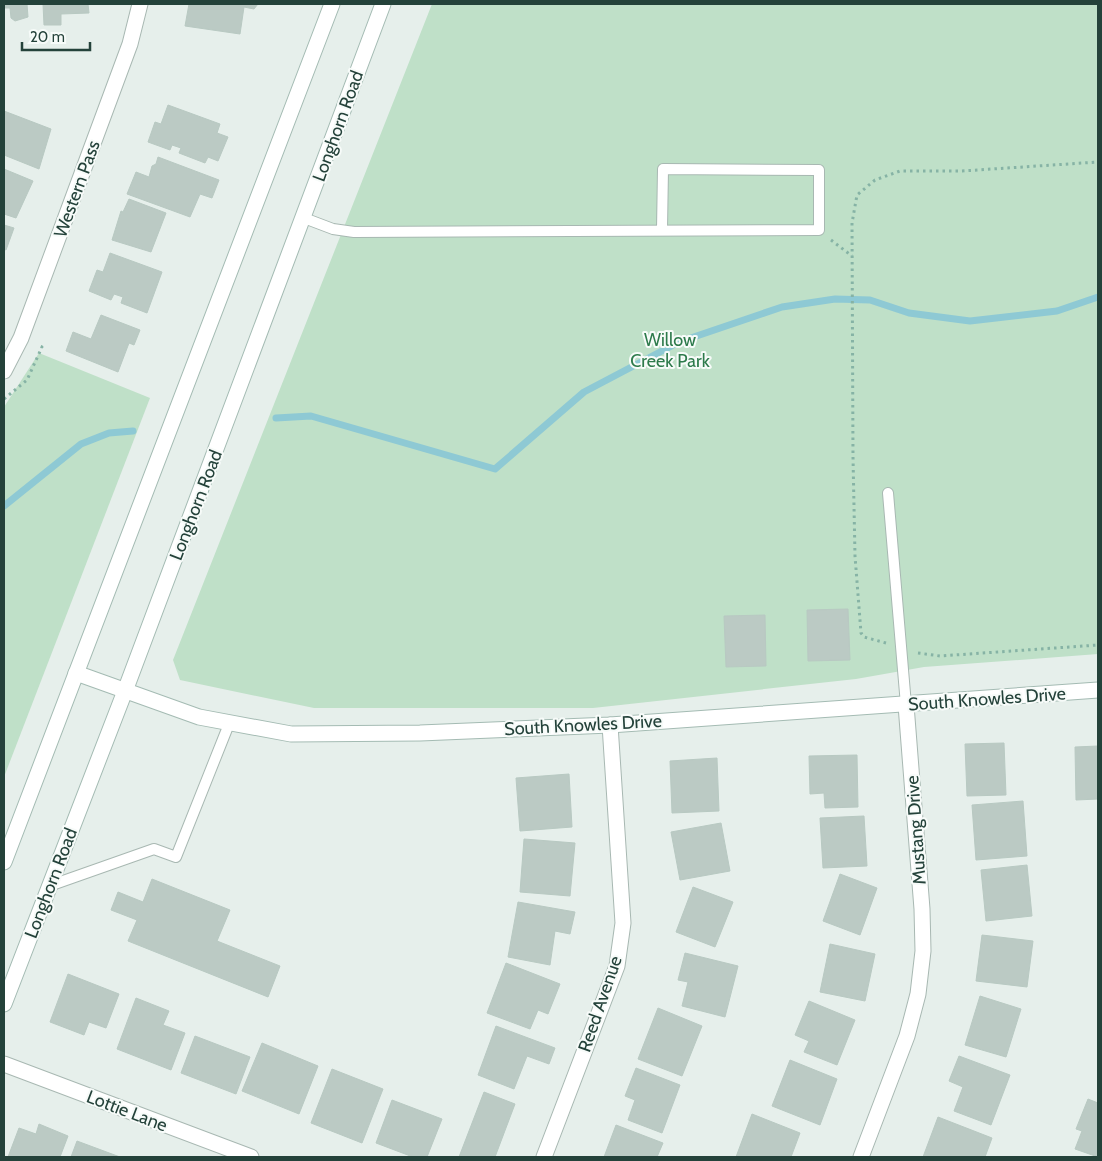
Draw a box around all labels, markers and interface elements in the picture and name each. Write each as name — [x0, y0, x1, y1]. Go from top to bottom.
scale bar — [22, 20, 90, 52]
text: 20 m — [30, 28, 65, 46]
street label: Longhorn Road — [308, 68, 368, 184]
street label: Western Pass — [49, 138, 105, 240]
park label: Willow Creek Park — [630, 329, 711, 372]
street label: Longhorn Road — [165, 447, 227, 563]
street label: South Knowles Drive — [907, 683, 1067, 715]
street label: South Knowles Drive — [503, 710, 663, 740]
street label: Mustang Drive — [901, 775, 931, 885]
street label: Longhorn Road — [20, 825, 82, 941]
street label: Reed Avenue — [573, 953, 627, 1055]
street label: Lottie Lane — [83, 1086, 171, 1136]

